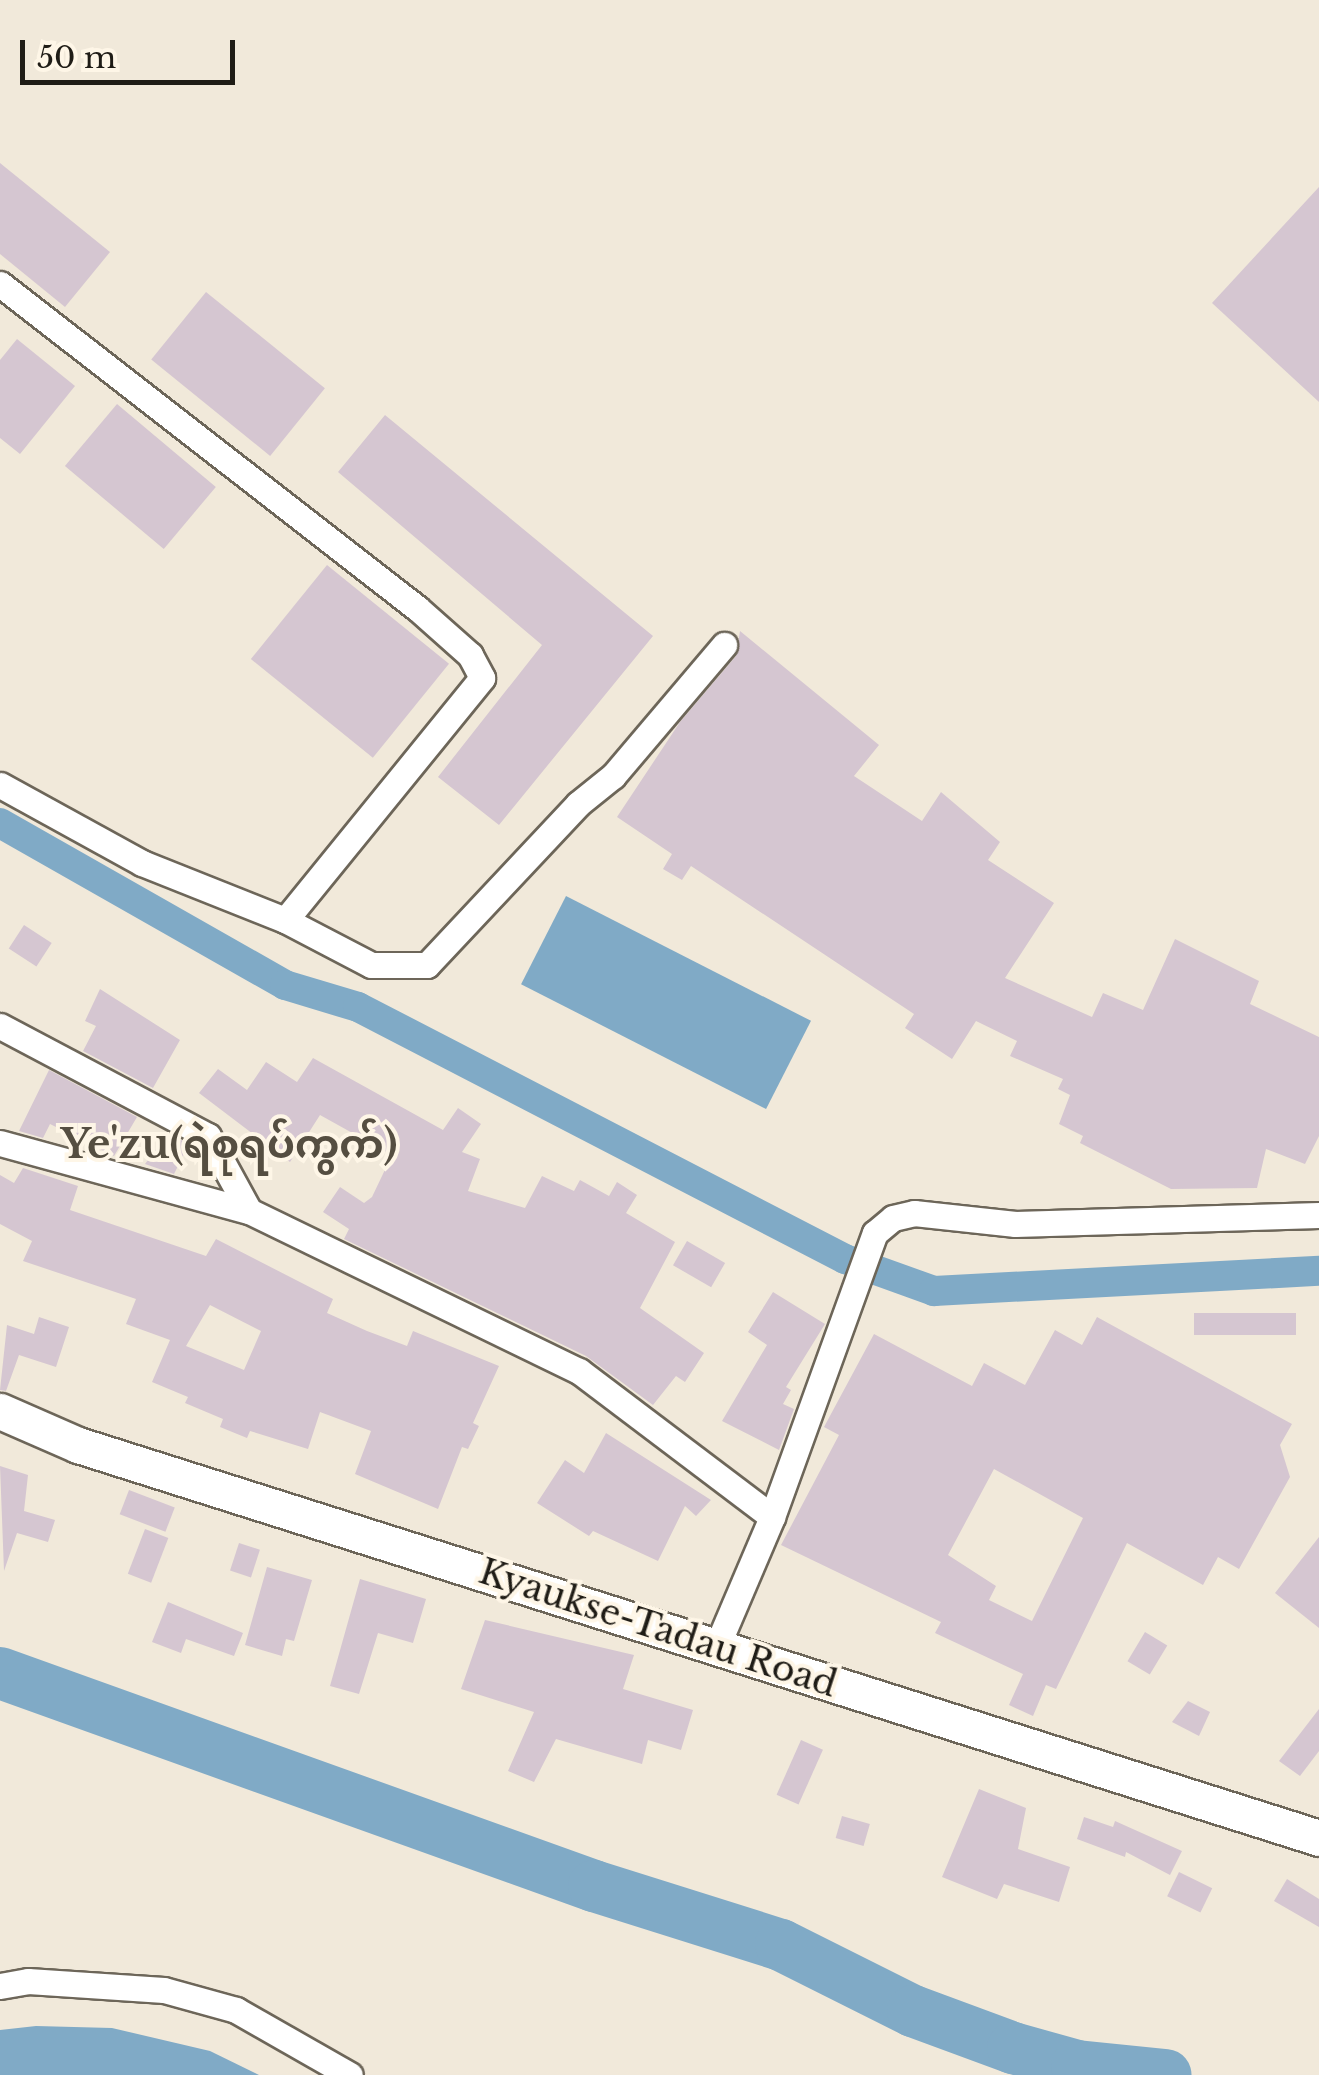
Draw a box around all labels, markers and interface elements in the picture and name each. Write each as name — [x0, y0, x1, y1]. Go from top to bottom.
scale bar — [25, 20, 240, 82]
text: 50 m — [37, 39, 116, 76]
district label: Ye'zu(ရဲစုရပ်ကွက်) — [61, 1120, 397, 1168]
street label: Kyaukse-Tadau Road — [474, 1550, 842, 1706]

